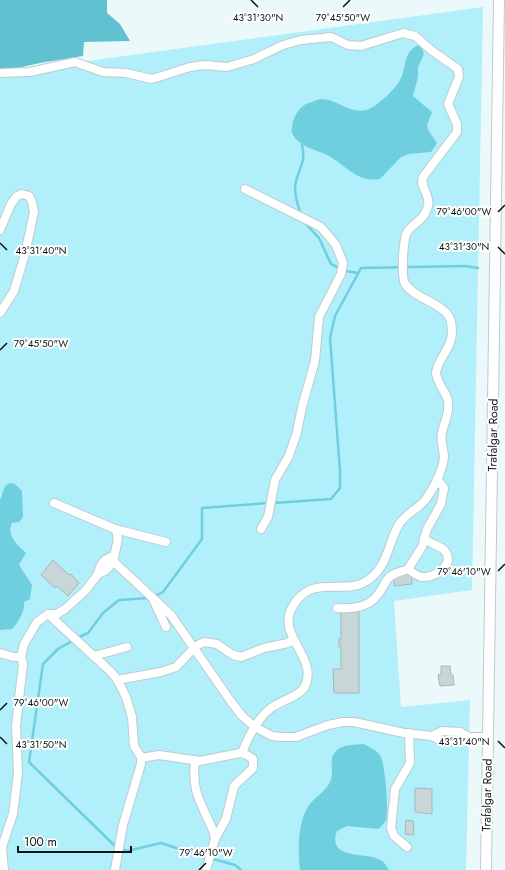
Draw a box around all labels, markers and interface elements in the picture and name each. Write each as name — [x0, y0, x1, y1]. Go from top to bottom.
text: 43°31'30"N — [233, 10, 283, 25]
text: 79°45'50"W — [316, 10, 370, 25]
text: 79°46'00"W — [437, 204, 491, 219]
text: 43°31'30"N — [439, 239, 489, 254]
text: 43°31'40"N — [15, 243, 67, 258]
text: 79°45'50"W — [14, 336, 68, 351]
street label: Trafalgar Road — [483, 399, 503, 471]
text: 79°46'10"W — [437, 564, 491, 579]
text: 79°46'00"W — [14, 695, 68, 710]
text: 43°31'40"N — [438, 734, 490, 749]
text: 43°31'50"N — [16, 737, 66, 752]
street label: Trafalgar Road — [477, 759, 497, 831]
scale bar — [18, 828, 131, 854]
text: 100 m — [24, 833, 57, 851]
text: 79°46'10"W — [179, 845, 233, 860]

